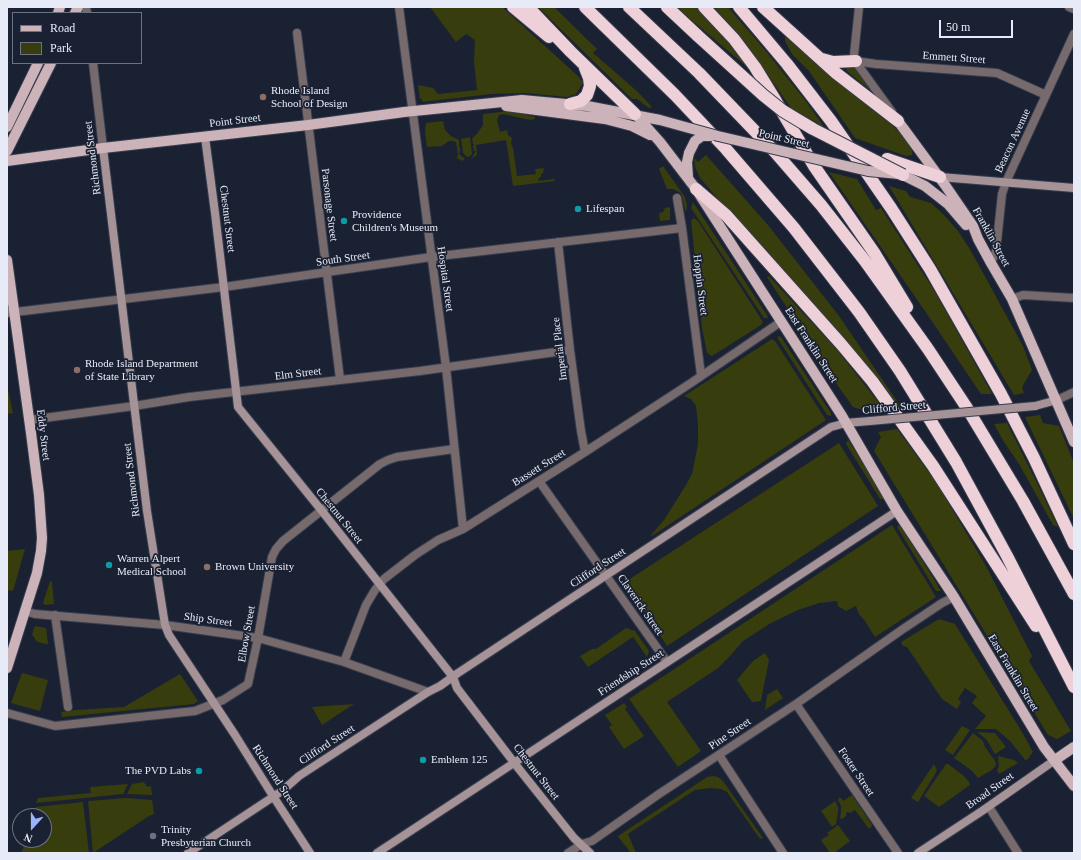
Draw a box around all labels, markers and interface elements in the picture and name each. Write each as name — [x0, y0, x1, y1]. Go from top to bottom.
legend — [12, 12, 142, 64]
scale bar — [941, 12, 1015, 38]
text: 50 m — [946, 20, 970, 34]
text: Road — [50, 21, 75, 35]
text: Park — [50, 41, 72, 55]
street label: Emmett Street — [922, 49, 986, 67]
place label: Rhode Island School of Design — [271, 84, 347, 110]
marker: Rhode Island School of Design — [258, 92, 268, 102]
street label: Beacon Avenue — [992, 107, 1034, 175]
street label: Point Street — [209, 111, 261, 131]
street label: Richmond Street — [82, 120, 104, 196]
street label: Point Street — [757, 127, 811, 151]
street label: Parsonage Street — [318, 168, 340, 242]
street label: Chestnut Street — [216, 185, 238, 253]
place label: Lifespan — [586, 202, 624, 216]
marker: Lifespan — [573, 204, 583, 214]
street label: Franklin Street — [969, 205, 1013, 269]
place label: Providence Children's Museum — [352, 208, 438, 234]
marker: Providence Children's Museum — [339, 216, 349, 226]
street label: Hospital Street — [434, 246, 456, 312]
street label: South Street — [315, 249, 371, 269]
street label: Hoppin Street — [690, 254, 710, 316]
street label: East Franklin Street — [782, 305, 840, 385]
street label: Imperial Place — [550, 317, 570, 381]
place label: Rhode Island Department of State Library — [85, 357, 198, 383]
marker: Rhode Island Department of State Library — [72, 365, 82, 375]
street label: Elm Street — [274, 365, 322, 383]
street label: Clifford Street — [862, 399, 926, 417]
street label: Eddy Street — [33, 409, 53, 461]
street label: Richmond Street — [121, 442, 143, 518]
street label: Bassett Street — [510, 446, 568, 490]
street label: Chestnut Street — [313, 486, 365, 546]
street label: Clifford Street — [568, 545, 628, 591]
place label: Warren Alpert Medical School — [117, 552, 186, 578]
marker: Warren Alpert Medical School — [104, 560, 114, 570]
place label: Brown University — [215, 560, 294, 574]
marker: Brown University — [202, 562, 212, 572]
street label: Claverick Street — [614, 572, 666, 638]
street label: Elbow Street — [236, 605, 258, 663]
street label: Ship Street — [183, 610, 233, 630]
street label: East Franklin Street — [985, 632, 1041, 714]
street label: Friendship Street — [596, 647, 666, 699]
street label: Pine Street — [706, 715, 754, 753]
street label: Clifford Street — [297, 722, 357, 768]
street label: Chestnut Street — [510, 741, 562, 803]
street label: Richmond Street — [249, 742, 301, 812]
street label: Foster Street — [835, 745, 877, 799]
place label: Emblem 125 — [431, 753, 488, 767]
marker: Emblem 125 — [418, 755, 428, 765]
place label: The PVD Labs — [125, 764, 191, 778]
marker: The PVD Labs — [194, 766, 204, 776]
street label: Broad Street — [964, 770, 1016, 812]
north arrow — [12, 808, 52, 848]
place label: Trinity Presbyterian Church — [161, 823, 251, 849]
text: N — [22, 831, 34, 845]
marker: Trinity Presbyterian Church — [148, 831, 158, 841]

